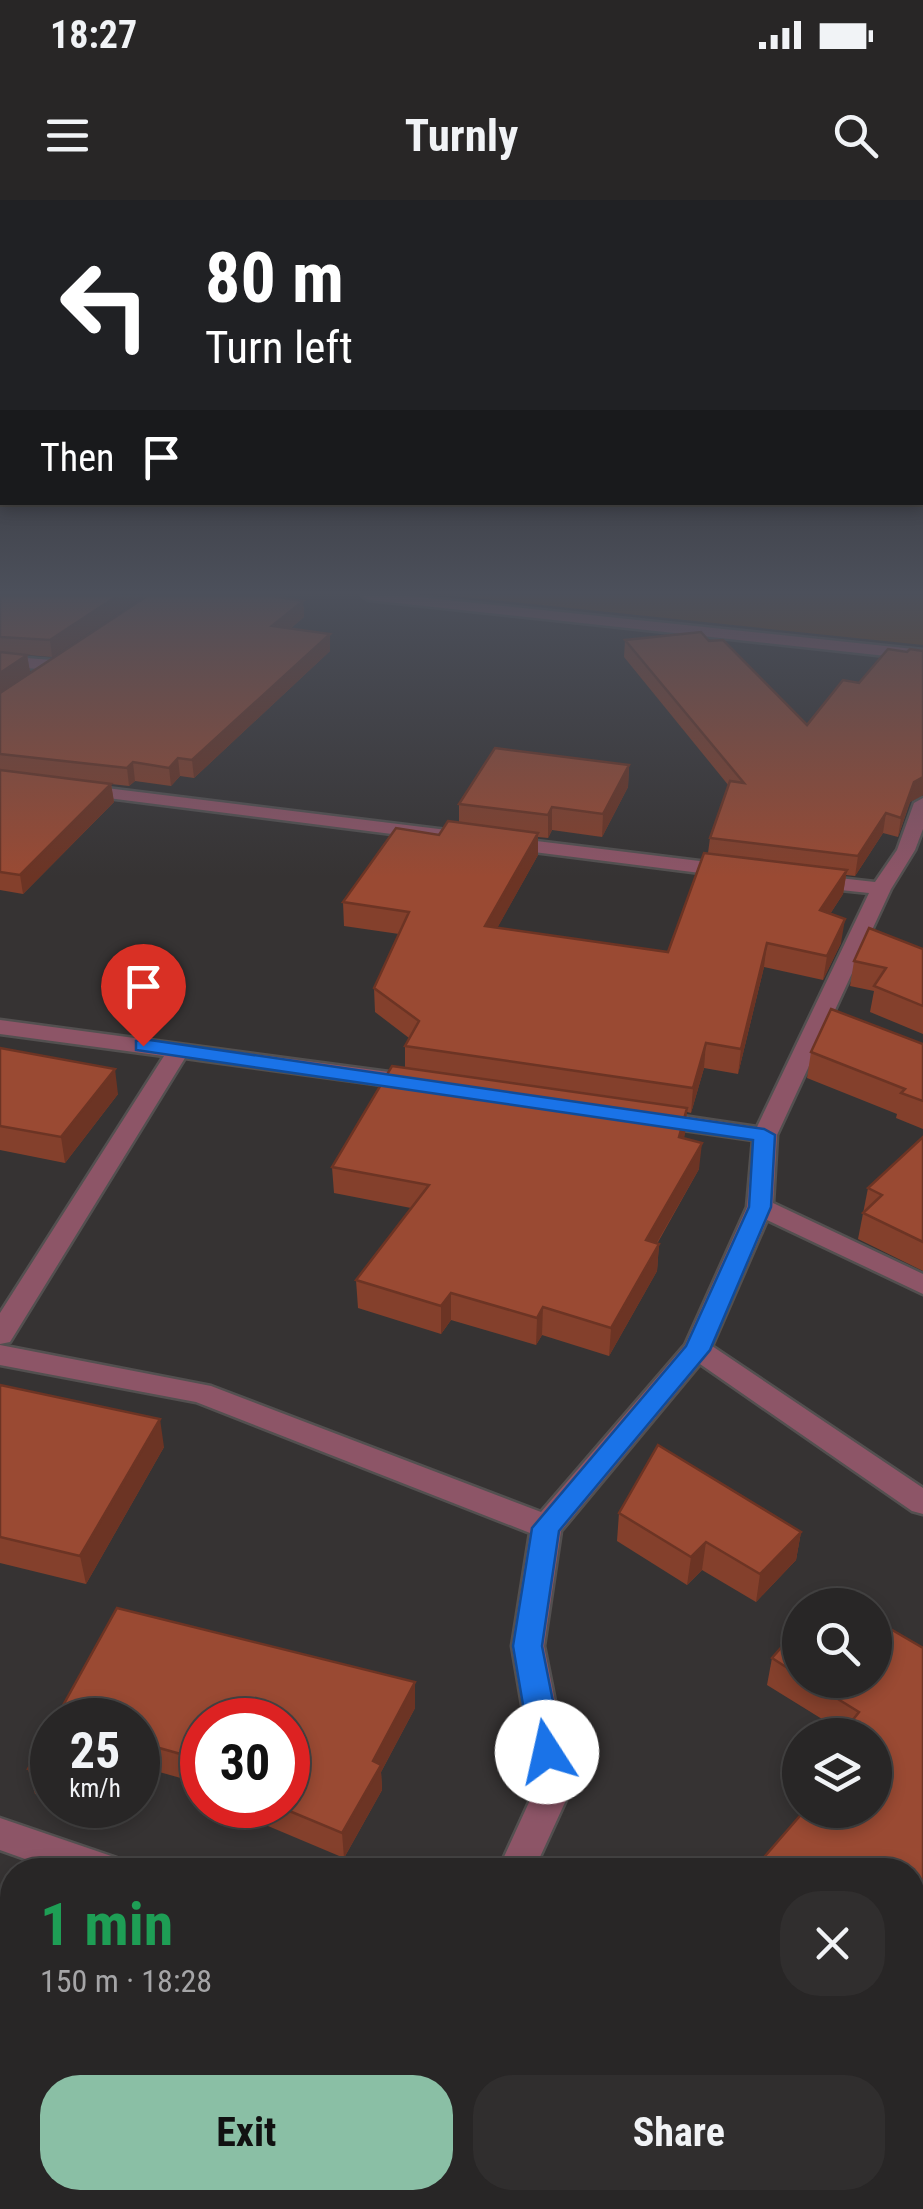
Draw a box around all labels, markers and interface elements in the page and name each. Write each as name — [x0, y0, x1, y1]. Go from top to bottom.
text: 18:27 — [50, 13, 137, 57]
icon: menu — [40, 108, 95, 163]
icon: search — [828, 108, 883, 163]
text: Turnly — [405, 109, 518, 162]
text: 80 m — [205, 237, 344, 319]
icon: left — [40, 240, 170, 370]
text: Turn left — [205, 321, 353, 374]
icon: arrive — [134, 430, 189, 485]
text: Then — [40, 436, 114, 480]
pin — [101, 944, 186, 1047]
icon: arrive — [116, 959, 171, 1014]
map controls — [782, 1588, 892, 1828]
button: search — [782, 1588, 892, 1698]
speed limit sign: 30 — [180, 1698, 310, 1828]
position arrow — [495, 1700, 599, 1804]
button: layers — [782, 1718, 892, 1828]
text: 25 — [70, 1722, 120, 1780]
text: km/h — [69, 1774, 121, 1803]
text: 1 min — [40, 1889, 173, 1960]
button: close — [780, 1891, 885, 1996]
text: 150 m · 18:28 — [40, 1962, 212, 2000]
button: Exit — [40, 2075, 453, 2190]
button: Share — [473, 2075, 885, 2190]

